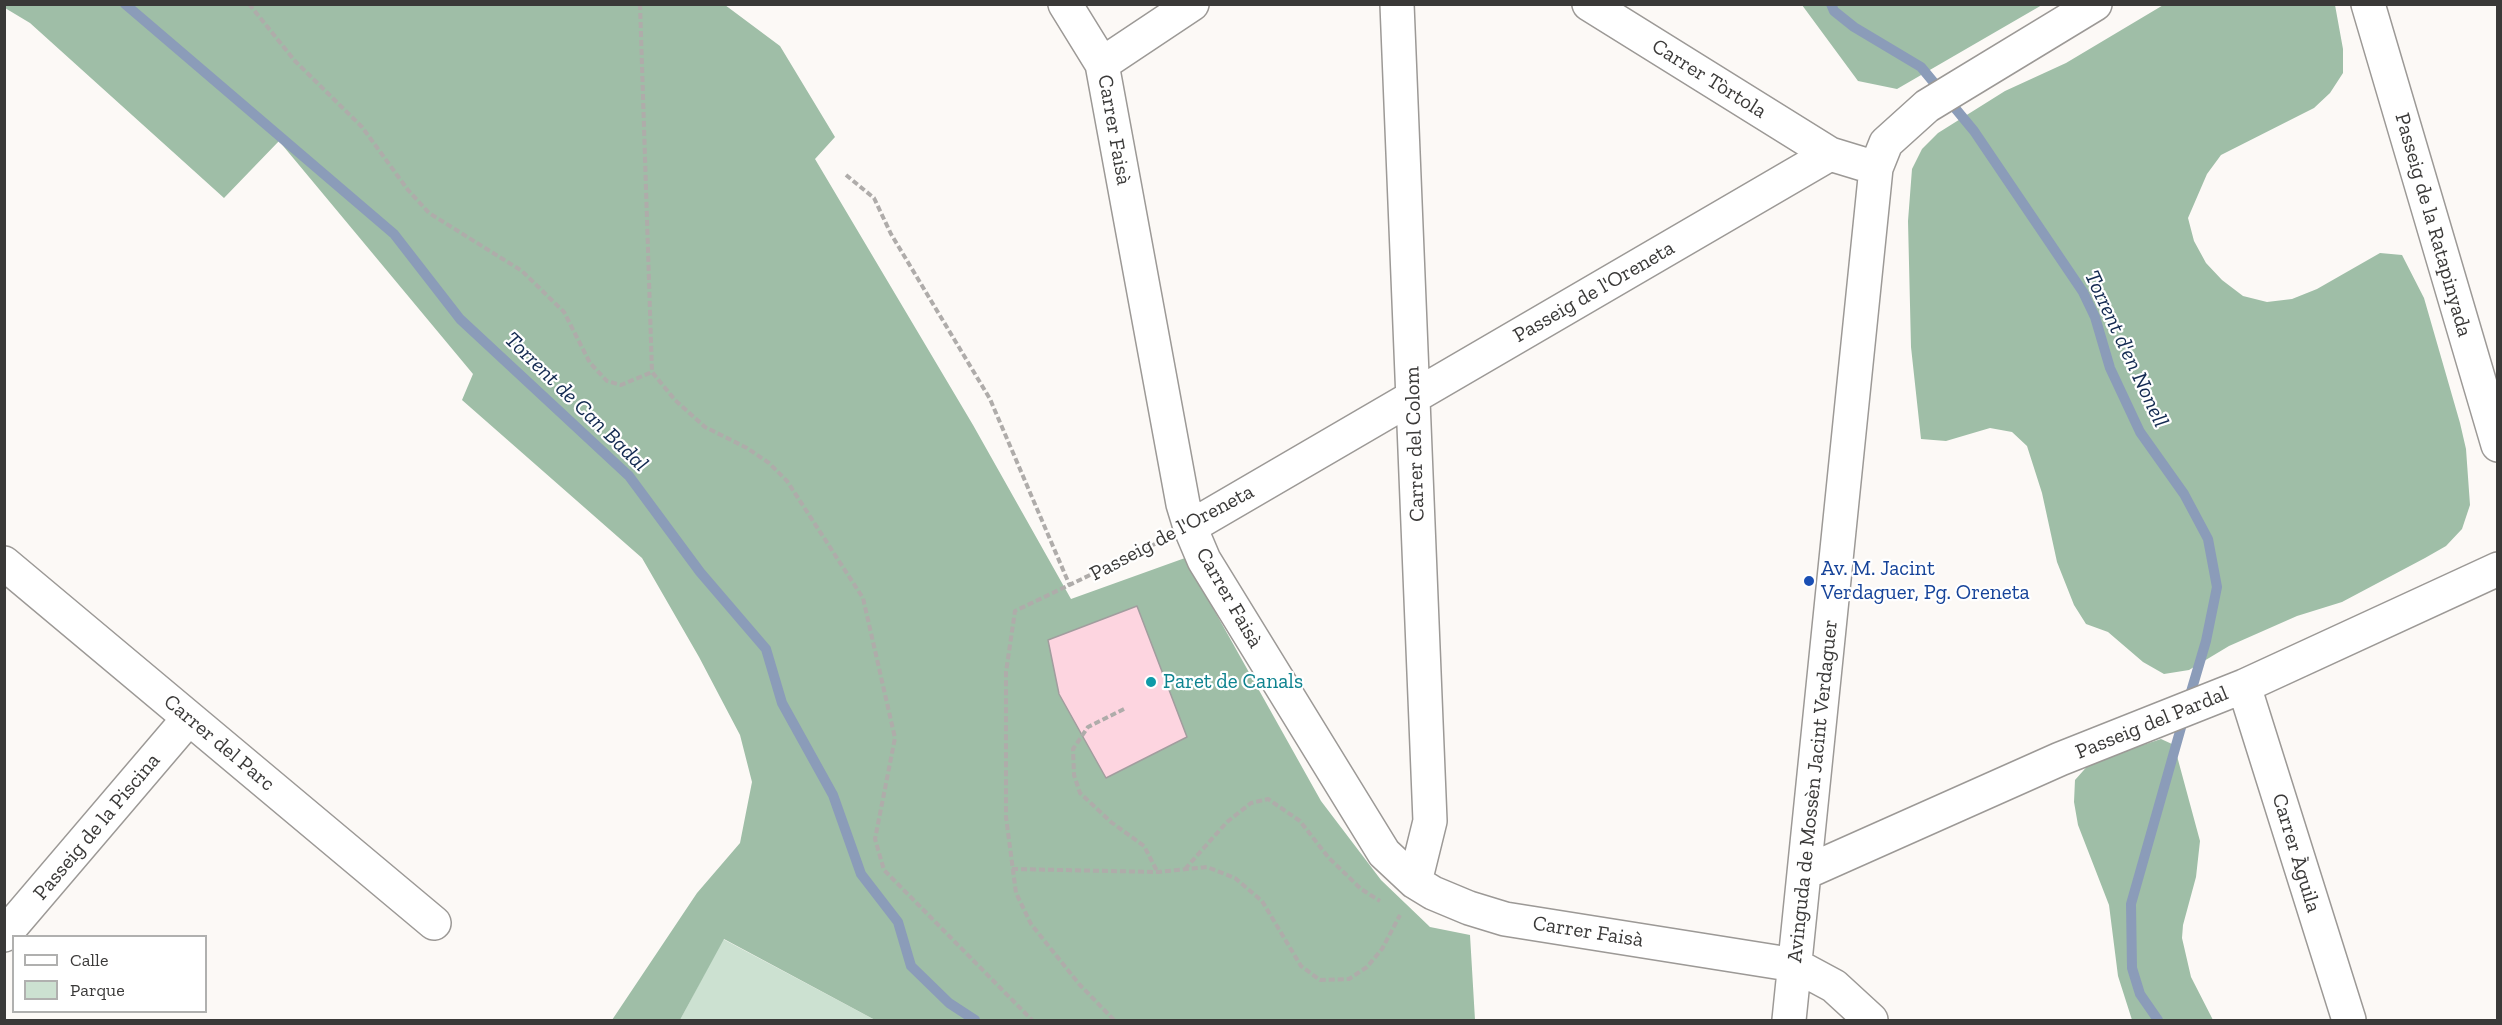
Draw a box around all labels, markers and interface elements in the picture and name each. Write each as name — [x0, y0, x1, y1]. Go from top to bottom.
street label: Carrer Tòrtola — [1647, 34, 1771, 124]
street label: Carrer Faisà — [1092, 73, 1136, 187]
street label: Passeig de la Ratapinyada — [2389, 110, 2477, 340]
street label: Passeig de l'Oreneta — [1509, 236, 1679, 348]
water label: Torrent d'en Nonell — [2078, 267, 2174, 431]
water label: Torrent de Can Badal — [499, 327, 653, 477]
street label: Carrer del Colom — [1400, 366, 1430, 522]
street label: Passeig de l'Oreneta — [1086, 479, 1258, 587]
street label: Carrer Faisà — [1190, 543, 1268, 653]
place label: Av. M. Jacint Verdaguer, Pg. Oreneta — [1821, 556, 2030, 606]
marker: Av. M. Jacint Verdaguer, Pg. Oreneta — [1802, 574, 1816, 588]
street label: Avinguda de Mossèn Jacint Verdaguer — [1782, 618, 1844, 964]
place label: Paret de Canals — [1163, 669, 1303, 695]
marker: Paret de Canals — [1144, 675, 1158, 689]
street label: Passeig del Pardal — [2072, 681, 2232, 765]
street label: Carrer del Parc — [158, 689, 280, 797]
street label: Passeig de la Piscina — [28, 748, 166, 906]
street label: Carrer Àguila — [2266, 790, 2326, 916]
street label: Carrer Faisà — [1531, 911, 1645, 953]
legend — [12, 935, 207, 1013]
text: Calle — [70, 949, 108, 971]
text: Parque — [70, 979, 125, 1001]

